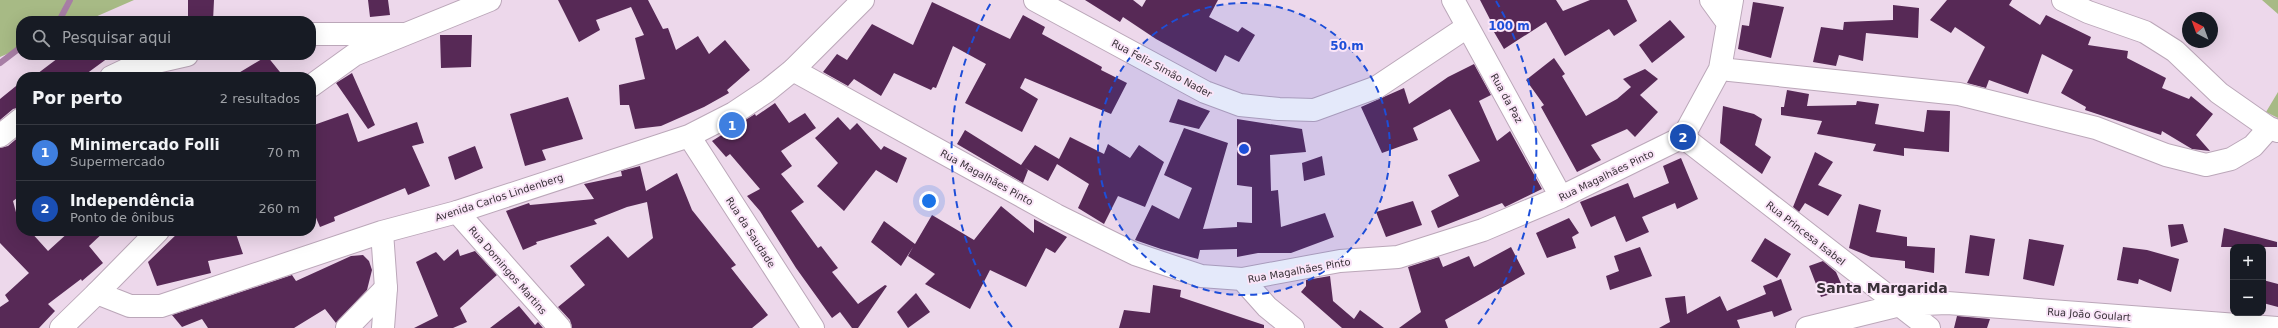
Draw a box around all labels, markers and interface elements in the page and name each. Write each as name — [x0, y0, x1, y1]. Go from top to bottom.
north arrow — [2182, 12, 2218, 48]
search box — [16, 16, 316, 60]
text: 100 m — [1488, 19, 1530, 33]
icon: search — [30, 27, 52, 49]
text: Pesquisar aqui — [62, 29, 171, 47]
street label: Rua Feliz Simão Nader — [1110, 37, 1215, 100]
text: 50 m — [1330, 39, 1364, 53]
street label: Rua da Paz — [1488, 72, 1525, 125]
text: Por perto — [32, 88, 122, 108]
text: 2 resultados — [220, 91, 300, 106]
pin: 1 — [719, 110, 745, 140]
pin: 2 — [1670, 122, 1696, 152]
text: Minimercado Folli — [70, 136, 220, 154]
centre of rings — [1237, 142, 1251, 156]
text: 1 — [40, 145, 50, 160]
text: 70 m — [267, 145, 300, 160]
street label: Rua Magalhães Pinto — [939, 147, 1035, 207]
street label: Rua Magalhães Pinto — [1557, 148, 1655, 203]
text: Supermercado — [70, 154, 165, 169]
street label: Avenida Carlos Lindenberg — [434, 172, 565, 223]
your location — [919, 191, 939, 211]
text: Independência — [70, 192, 195, 210]
street label: Rua da Saudade — [724, 195, 777, 269]
street label: Rua Princesa Isabel — [1764, 199, 1847, 268]
text: 2 — [40, 201, 50, 216]
text: 260 m — [258, 201, 300, 216]
text: Ponto de ônibus — [70, 210, 174, 225]
street label: Rua Domingos Martins — [466, 224, 549, 317]
map controls — [2230, 244, 2266, 316]
button: + — [2230, 244, 2266, 280]
street label: Rua Magalhães Pinto — [1247, 256, 1351, 285]
district label: Santa Margarida — [1816, 280, 1948, 296]
button: − — [2230, 280, 2266, 316]
street label: Rua João Goulart — [2047, 306, 2131, 323]

